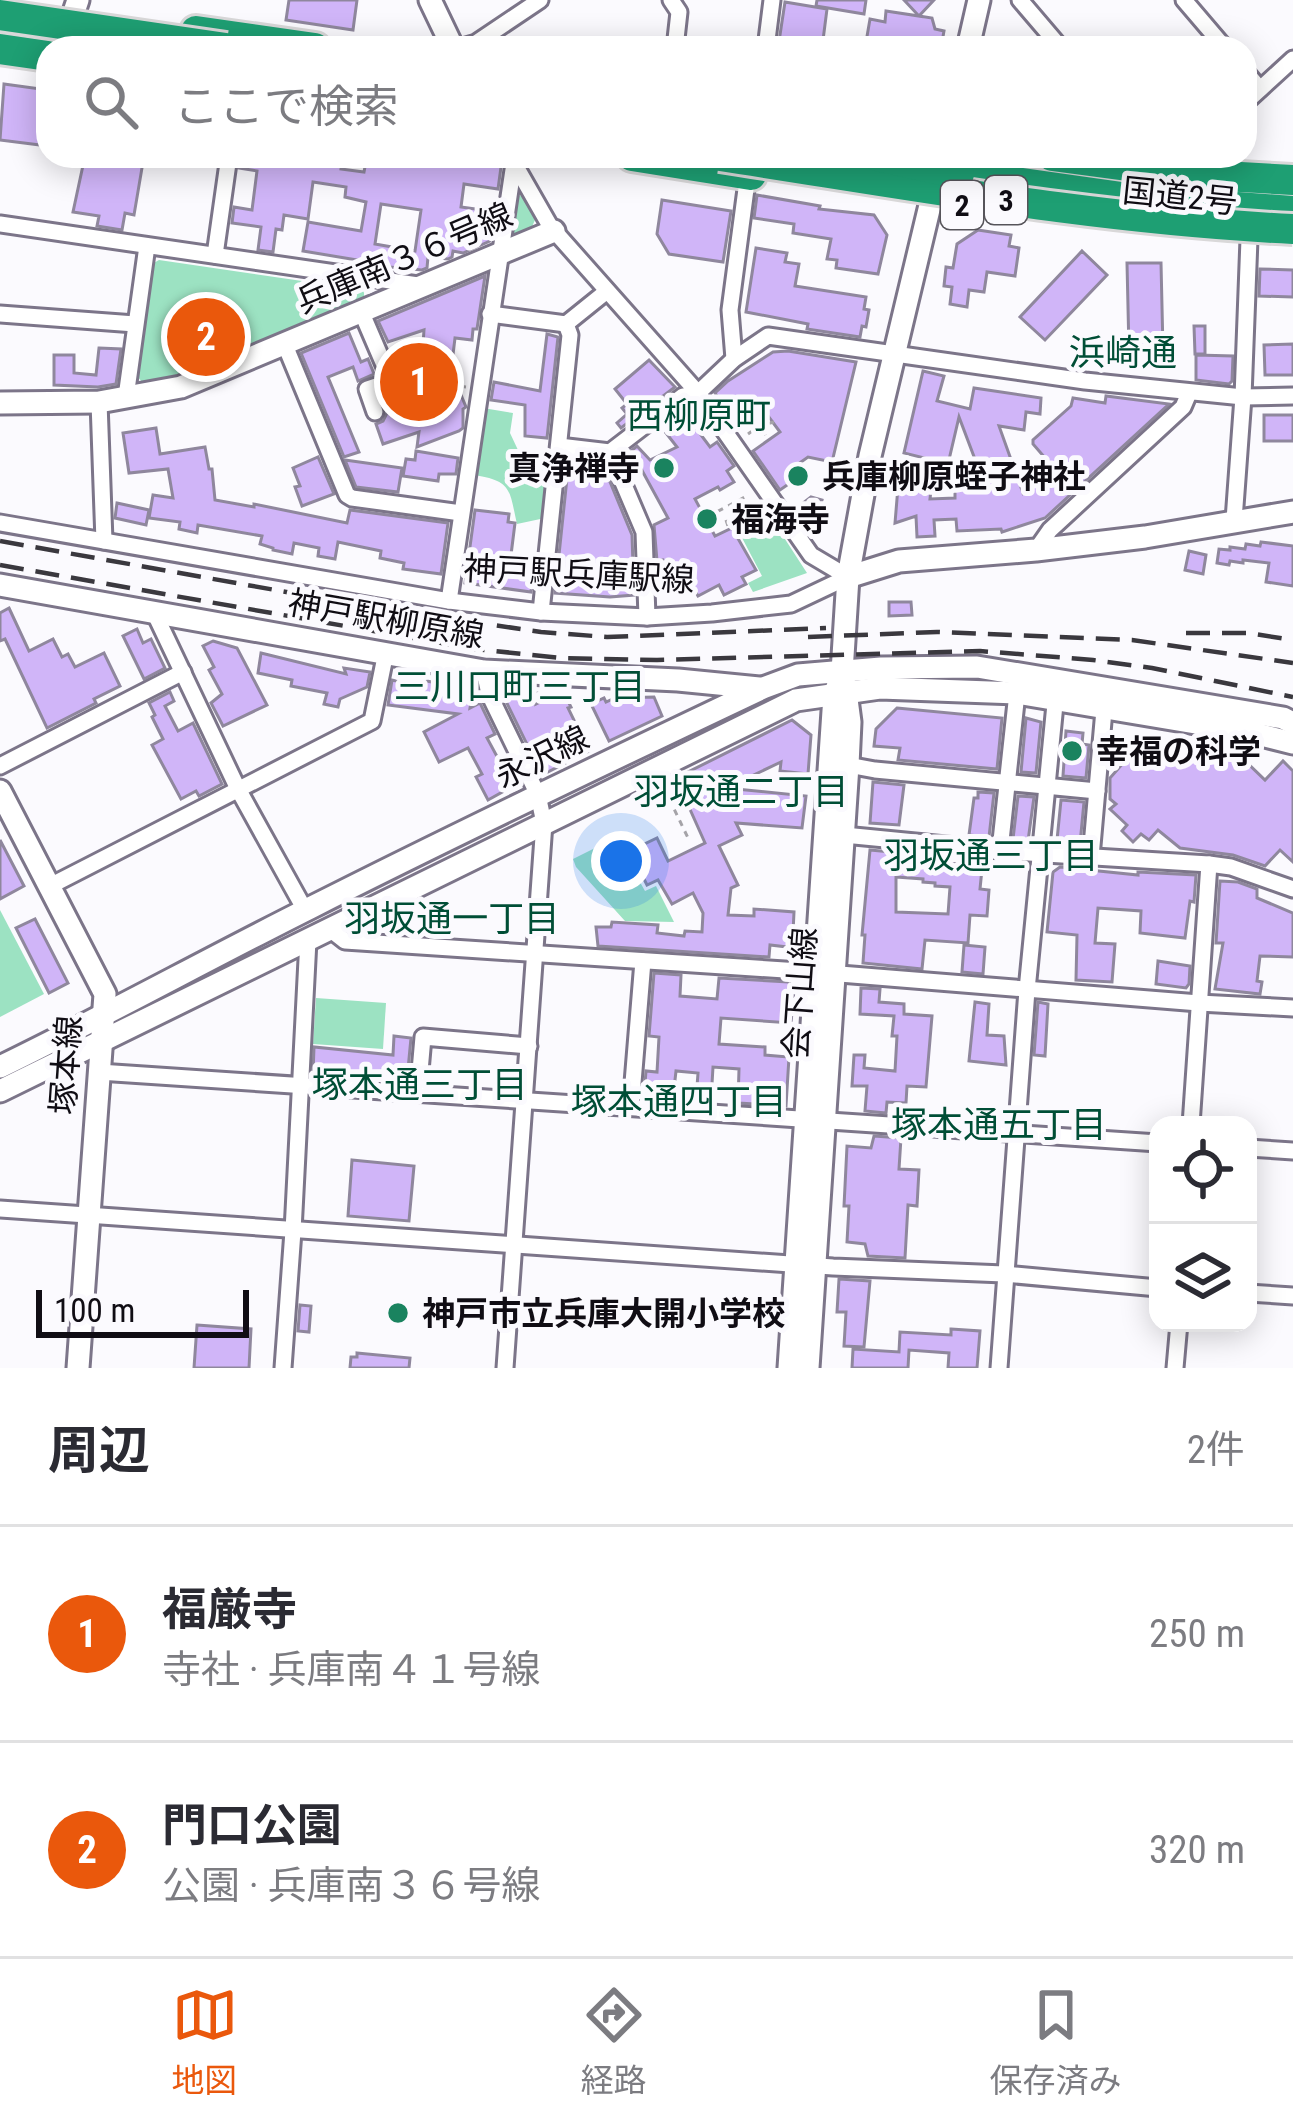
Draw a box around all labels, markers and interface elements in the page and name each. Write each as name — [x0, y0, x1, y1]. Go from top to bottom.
search box — [36, 36, 1257, 168]
icon: search — [78, 69, 144, 135]
text: ここで検索 — [174, 80, 399, 133]
street label: 国道2号 — [1121, 171, 1239, 221]
road number: 3 — [985, 176, 1027, 224]
road number: 2 — [941, 181, 983, 229]
street label: 兵庫南３６号線 — [290, 195, 518, 321]
pin: 2 — [167, 292, 245, 382]
district label: 浜崎通 — [1069, 332, 1177, 374]
pin: 1 — [380, 337, 458, 427]
district label: 西柳原町 — [627, 395, 771, 437]
place label: 真浄禅寺 — [508, 449, 640, 488]
marker: 真浄禅寺 — [651, 455, 677, 481]
place label: 兵庫柳原蛭子神社 — [822, 457, 1086, 496]
marker: 兵庫柳原蛭子神社 — [785, 463, 811, 489]
place label: 福海寺 — [731, 500, 830, 539]
marker: 福海寺 — [694, 506, 720, 532]
street label: 神戸駅兵庫駅線 — [463, 548, 695, 600]
street label: 神戸駅柳原線 — [285, 583, 487, 655]
district label: 三川口町三丁目 — [394, 666, 646, 708]
street label: 永沢線 — [489, 718, 595, 796]
place label: 幸福の科学 — [1096, 732, 1261, 771]
marker: 幸福の科学 — [1059, 738, 1085, 764]
district label: 羽坂通二丁目 — [633, 771, 849, 813]
your location — [591, 831, 651, 891]
district label: 羽坂通三丁目 — [883, 835, 1099, 877]
district label: 羽坂通一丁目 — [344, 898, 560, 940]
street label: 会下山線 — [776, 926, 824, 1060]
street label: 塚本線 — [43, 1014, 89, 1116]
district label: 塚本通三丁目 — [312, 1064, 528, 1106]
district label: 塚本通四丁目 — [571, 1081, 787, 1123]
district label: 塚本通五丁目 — [891, 1104, 1107, 1146]
map controls — [1149, 1116, 1257, 1332]
button: locate — [1149, 1116, 1257, 1224]
button: layers — [1149, 1224, 1257, 1332]
scale bar — [36, 1284, 249, 1337]
text: 100 m — [54, 1291, 135, 1330]
place label: 神戸市立兵庫大開小学校 — [422, 1294, 785, 1333]
marker: 神戸市立兵庫大開小学校 — [385, 1300, 411, 1326]
text: 周辺 — [48, 1421, 150, 1480]
text: 2件 — [1187, 1427, 1245, 1473]
text: 福厳寺 — [162, 1583, 297, 1636]
text: 1 — [77, 1611, 97, 1657]
text: 250 m — [1149, 1611, 1245, 1657]
text: 寺社 · 兵庫南４１号線 — [162, 1647, 540, 1693]
text: 門口公園 — [162, 1799, 342, 1852]
text: 2 — [77, 1827, 97, 1873]
text: 320 m — [1149, 1827, 1245, 1873]
text: 公園 · 兵庫南３６号線 — [162, 1863, 540, 1909]
tab: 地図 — [172, 1982, 238, 2102]
tab: 経路 — [581, 1982, 647, 2102]
tab: 保存済み — [990, 1982, 1122, 2102]

